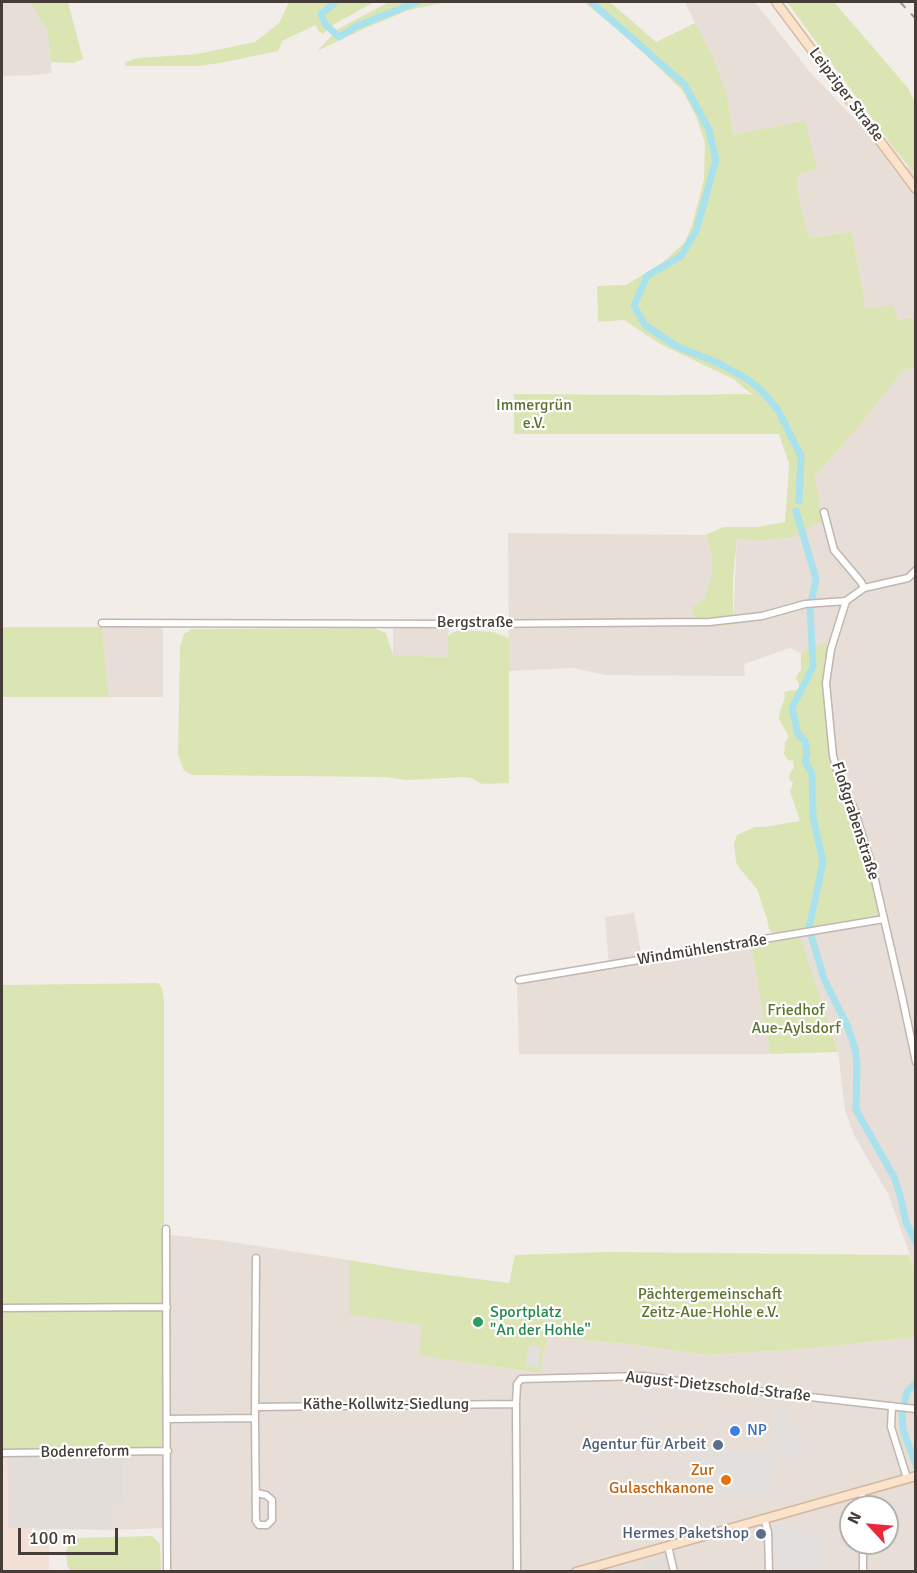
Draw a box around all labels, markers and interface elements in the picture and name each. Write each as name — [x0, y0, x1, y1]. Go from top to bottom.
street label: Leipziger Straße — [804, 44, 888, 146]
park label: Immergrün e.V. — [496, 396, 572, 434]
street label: Bergstraße — [437, 613, 513, 633]
street label: Floßgrabenstraße — [827, 759, 883, 883]
street label: Windmühlenstraße — [636, 930, 768, 970]
park label: Friedhof Aue-Aylsdorf — [751, 1001, 841, 1039]
park label: Pächtergemeinschaft Zeitz-Aue-Hohle e.V. — [638, 1285, 782, 1323]
place label: Sportplatz "An der Hohle" — [490, 1303, 591, 1341]
marker: Sportplatz "An der Hohle" — [471, 1315, 485, 1329]
street label: August-Dietzschold-Straße — [624, 1368, 812, 1406]
street label: Käthe-Kollwitz-Siedlung — [303, 1395, 469, 1415]
place label: NP — [747, 1421, 767, 1441]
marker: NP — [728, 1424, 742, 1438]
place label: Agentur für Arbeit — [582, 1435, 706, 1455]
marker: Agentur für Arbeit — [711, 1438, 725, 1452]
street label: Bodenreform — [40, 1442, 130, 1462]
place label: Zur Gulaschkanone — [609, 1461, 714, 1499]
marker: Zur Gulaschkanone — [719, 1473, 733, 1487]
north arrow — [839, 1495, 899, 1555]
text: N — [843, 1509, 866, 1527]
scale bar — [21, 1516, 122, 1554]
place label: Hermes Paketshop — [622, 1524, 749, 1544]
text: 100 m — [29, 1527, 76, 1549]
marker: Hermes Paketshop — [754, 1527, 768, 1541]

